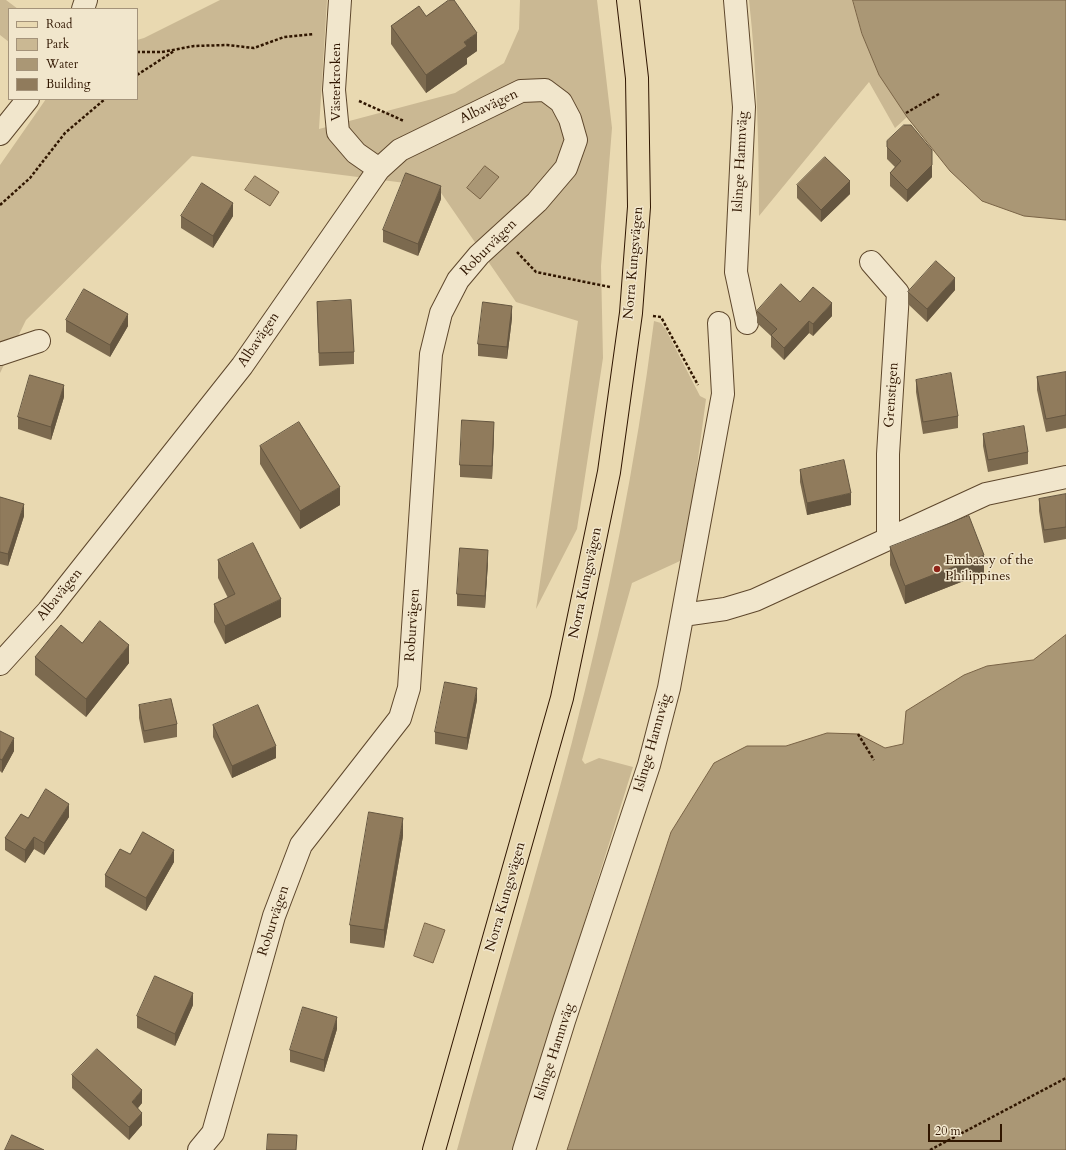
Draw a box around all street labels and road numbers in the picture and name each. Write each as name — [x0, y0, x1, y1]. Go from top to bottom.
street label: Västerkroken — [329, 43, 345, 121]
street label: Albavägen — [457, 86, 521, 128]
street label: Islinge Hamnväg — [730, 111, 752, 213]
street label: Norra Kungsvägen — [621, 206, 647, 320]
street label: Roburvägen — [457, 216, 521, 280]
street label: Albavägen — [235, 309, 283, 371]
street label: Grenstigen — [881, 362, 903, 428]
street label: Norra Kungsvägen — [566, 526, 606, 640]
street label: Albavägen — [34, 565, 86, 625]
street label: Roburvägen — [402, 588, 424, 662]
street label: Islinge Hamnväg — [631, 692, 675, 794]
street label: Norra Kungsvägen — [482, 840, 530, 954]
street label: Roburvägen — [255, 884, 293, 958]
street label: Islinge Hamnväg — [531, 1001, 579, 1103]

